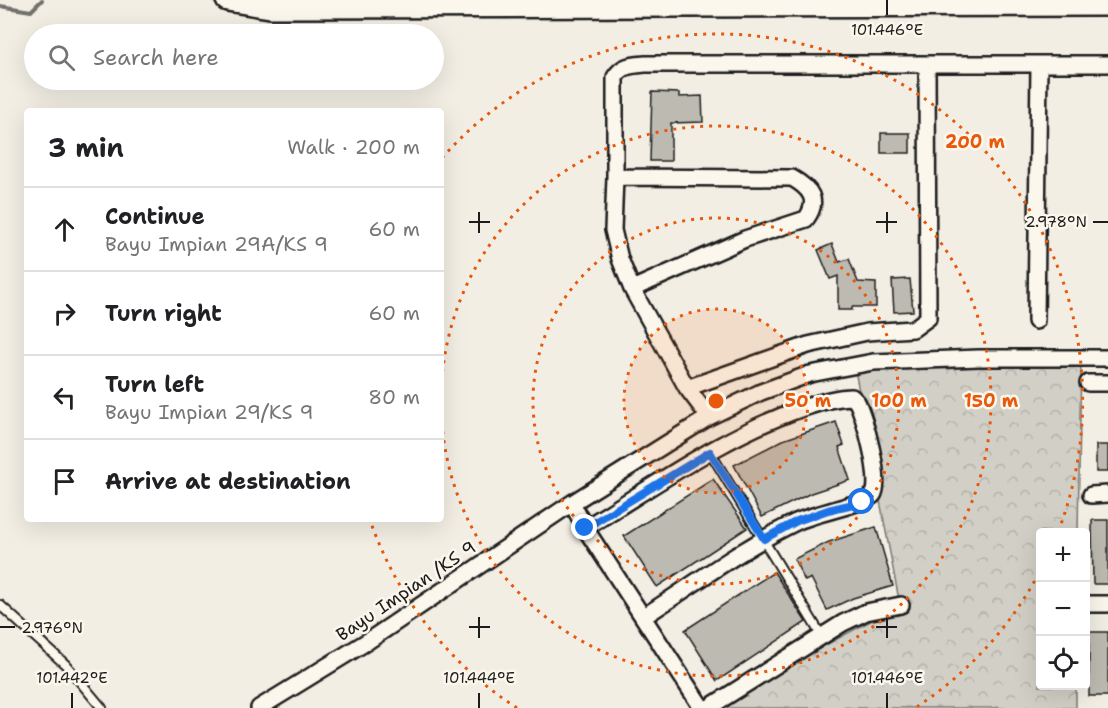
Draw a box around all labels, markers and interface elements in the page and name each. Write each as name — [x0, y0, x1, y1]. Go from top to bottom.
text: 101.446°E — [851, 20, 923, 40]
search box — [24, 24, 444, 90]
icon: search — [45, 41, 78, 74]
text: Search here — [93, 43, 219, 72]
text: 3 min — [48, 130, 124, 165]
text: 200 m — [945, 130, 1006, 154]
text: Walk · 200 m — [287, 134, 420, 160]
text: Continue — [105, 202, 205, 231]
text: 2.978°N — [1025, 212, 1087, 232]
icon: ahead — [48, 213, 81, 246]
text: 60 m — [368, 216, 420, 242]
text: Bayu Impian 29A/KS 9 — [105, 231, 328, 257]
icon: right — [48, 297, 81, 330]
text: Turn right — [105, 299, 222, 328]
text: 60 m — [368, 300, 420, 326]
text: Turn left — [105, 370, 204, 399]
icon: left — [48, 381, 81, 414]
text: 80 m — [368, 384, 420, 410]
text: 50 m — [785, 389, 832, 413]
text: 100 m — [871, 389, 927, 413]
text: 150 m — [964, 389, 1019, 413]
centre of rings — [706, 391, 726, 411]
text: Bayu Impian 29/KS 9 — [105, 399, 313, 425]
icon: arrive — [48, 465, 81, 498]
text: Arrive at destination — [105, 467, 351, 496]
route start — [848, 488, 874, 514]
route end — [571, 514, 597, 540]
map controls — [1036, 528, 1090, 690]
button: + — [1036, 528, 1090, 582]
street label: Bayu Impian /KS 9 — [332, 535, 480, 647]
button: − — [1036, 582, 1090, 636]
text: 2.976°N — [21, 618, 83, 638]
button: locate — [1036, 636, 1090, 690]
text: 101.442°E — [36, 668, 108, 688]
text: 101.444°E — [443, 668, 515, 688]
text: 101.446°E — [851, 668, 923, 688]

